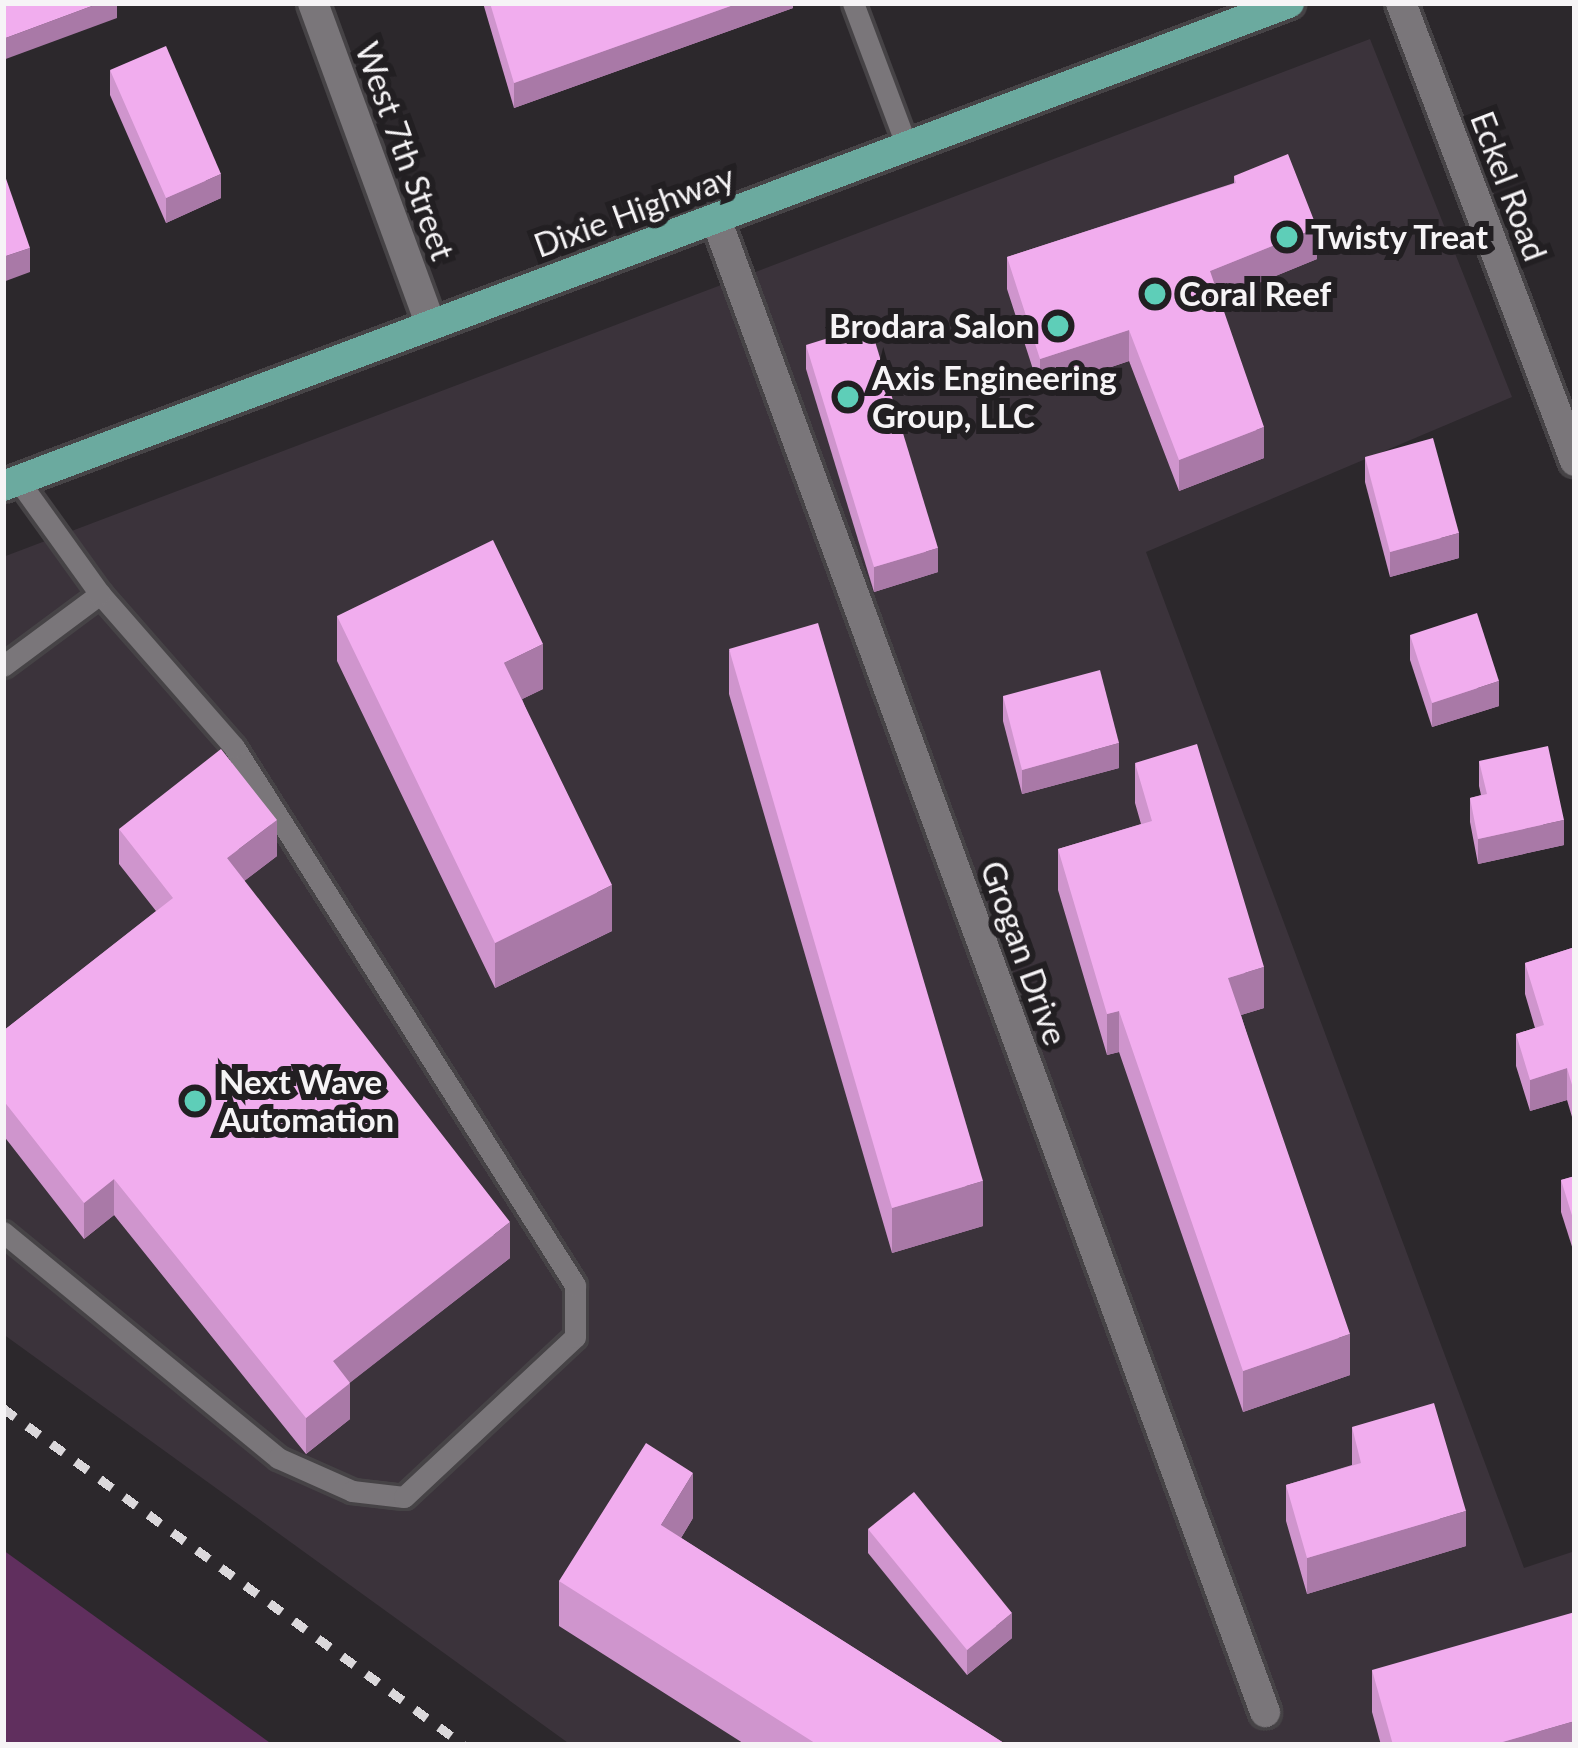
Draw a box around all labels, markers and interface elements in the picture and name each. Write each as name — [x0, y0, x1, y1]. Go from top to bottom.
street label: West 7th Street — [347, 37, 463, 265]
street label: Eckel Road — [1462, 106, 1556, 266]
street label: Dixie Highway — [529, 156, 739, 266]
place label: Twisty Treat — [1311, 217, 1490, 257]
marker: Twisty Treat — [1274, 224, 1300, 250]
place label: Coral Reef — [1179, 274, 1331, 314]
marker: Coral Reef — [1142, 281, 1168, 307]
place label: Brodara Salon — [829, 306, 1034, 346]
marker: Brodara Salon — [1045, 313, 1071, 339]
place label: Axis Engineering Group, LLC — [872, 358, 1117, 436]
marker: Axis Engineering Group, LLC — [835, 384, 861, 410]
street label: Grogan Drive — [972, 856, 1076, 1050]
place label: Next Wave Automation — [219, 1062, 394, 1140]
marker: Next Wave Automation — [182, 1088, 208, 1114]

